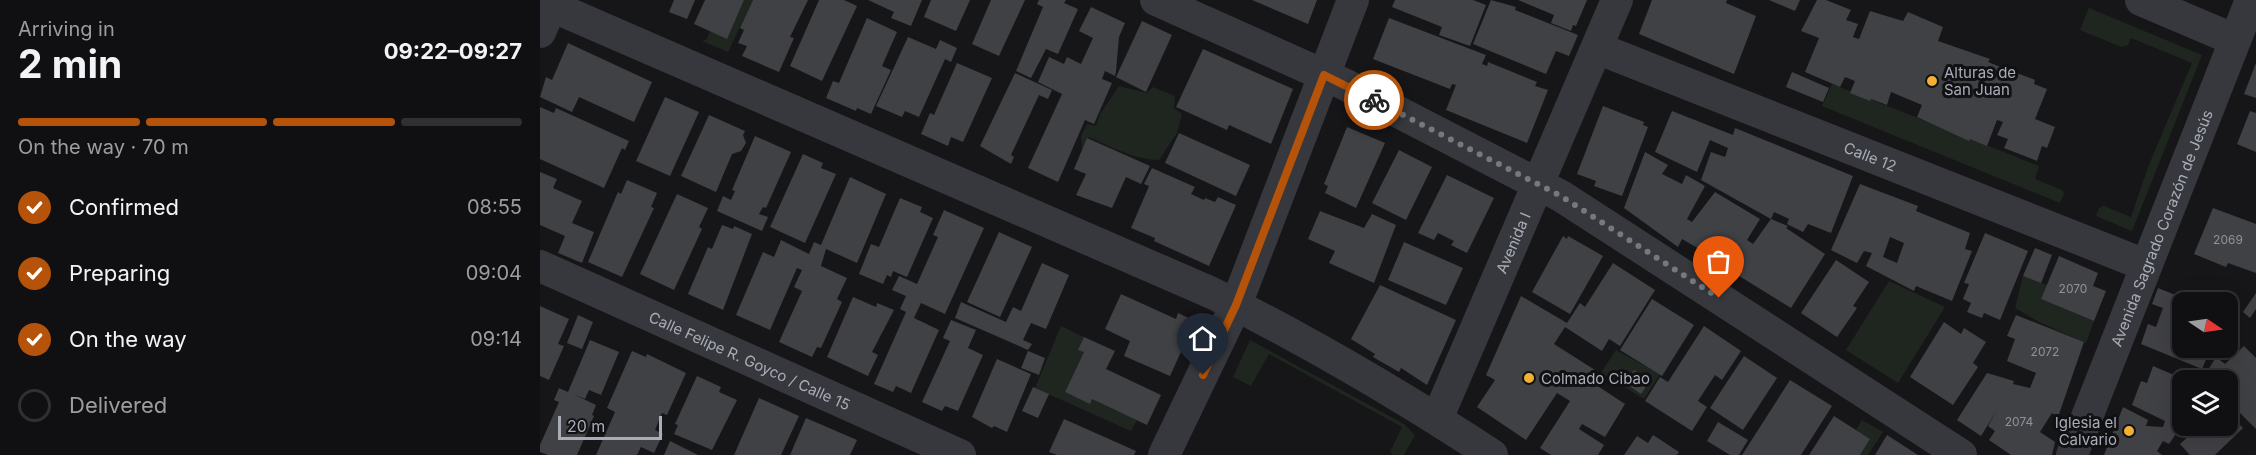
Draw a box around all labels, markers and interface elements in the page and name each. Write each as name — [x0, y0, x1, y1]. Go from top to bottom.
text: Arriving in — [18, 17, 115, 41]
text: 09:22–09:27 — [384, 38, 522, 64]
text: 2 min — [18, 40, 122, 87]
place label: Alturas de San Juan — [1944, 63, 2016, 99]
courier — [1344, 70, 1404, 130]
marker: Alturas de San Juan — [1925, 74, 1939, 88]
icon: bike — [1358, 84, 1391, 117]
street label: Avenida Sagrado Corazón de Jesús — [2106, 107, 2216, 349]
text: On the way · 70 m — [18, 135, 189, 159]
street label: Calle 12 — [1841, 137, 1899, 175]
icon: check — [18, 191, 51, 224]
text: Confirmed — [69, 194, 179, 220]
text: 08:55 — [467, 195, 522, 219]
street label: Avenida I — [1491, 209, 1534, 276]
house number: 2069 — [2213, 232, 2243, 247]
pin — [1693, 236, 1744, 298]
icon: bag — [1702, 245, 1735, 278]
icon: check — [18, 257, 51, 290]
text: Preparing — [69, 260, 170, 286]
text: 09:04 — [466, 261, 522, 285]
house number: 2070 — [2059, 281, 2087, 296]
north arrow — [2172, 292, 2238, 358]
map controls — [2172, 292, 2238, 436]
street label: Calle Felipe R. Goyco / Calle 15 — [646, 307, 853, 414]
pin — [1177, 313, 1228, 375]
icon: home — [1186, 322, 1219, 355]
icon: check — [18, 323, 51, 356]
text: On the way — [69, 326, 187, 352]
text: 09:14 — [470, 327, 522, 351]
house number: 2072 — [2031, 344, 2059, 359]
place label: Colmado Cibao — [1541, 369, 1650, 388]
button: layers — [2172, 370, 2238, 436]
marker: Colmado Cibao — [1522, 371, 1536, 385]
text: Delivered — [69, 392, 167, 418]
scale bar — [558, 413, 662, 440]
place label: Iglesia el Calvario — [2055, 413, 2117, 449]
house number: 2074 — [2005, 414, 2033, 429]
text: 20 m — [567, 416, 605, 436]
marker: Iglesia el Calvario — [2122, 424, 2136, 438]

